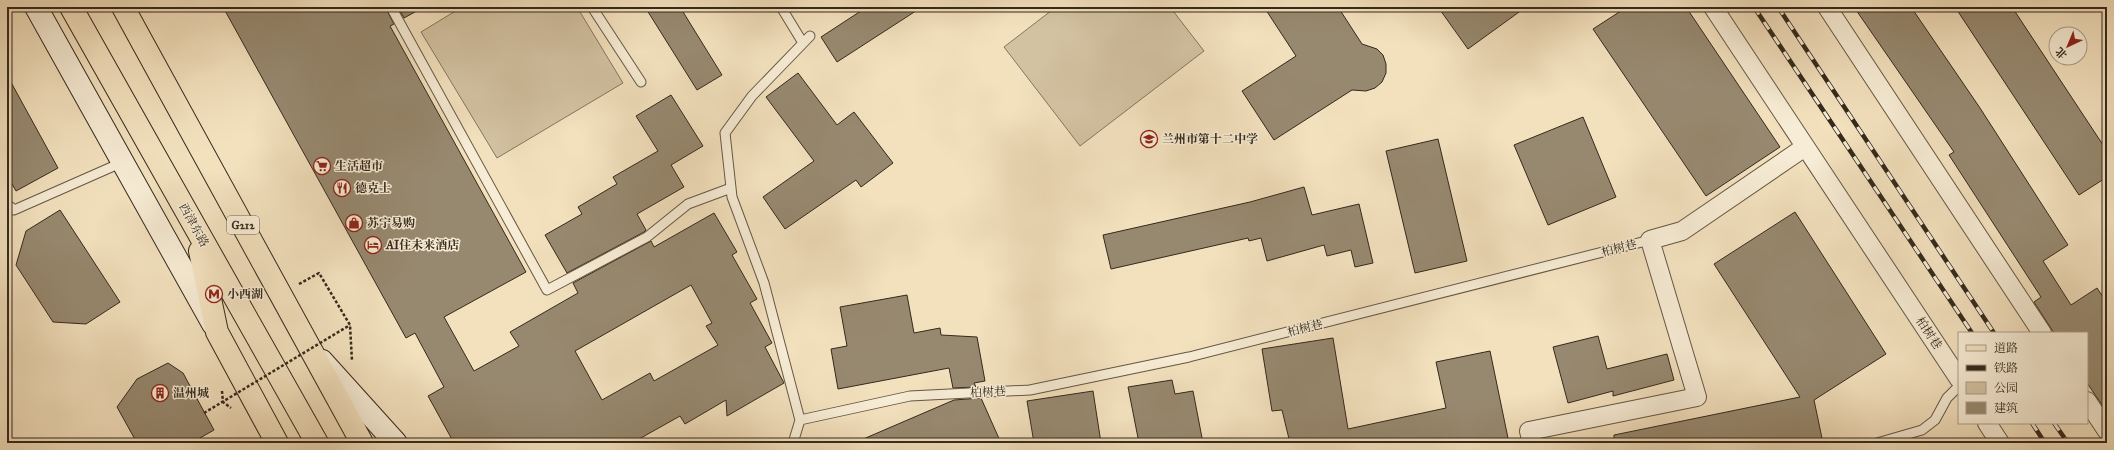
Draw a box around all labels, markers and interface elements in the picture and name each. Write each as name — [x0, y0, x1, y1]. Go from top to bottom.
north arrow — [2048, 26, 2088, 66]
text: 北 — [2053, 44, 2070, 61]
school or university icon: 兰州市第十二中学 — [1139, 129, 1159, 149]
place label: 兰州市第十二中学 — [1162, 132, 1258, 146]
supermarket icon: 生活超市 — [312, 156, 332, 176]
place label: 生活超市 — [335, 159, 383, 173]
restaurant icon: 德克士 — [332, 178, 352, 198]
place label: 德克士 — [355, 181, 391, 195]
street label: 西津东路 — [176, 201, 212, 249]
shop icon: 苏宁易购 — [344, 213, 364, 233]
road number: G212 — [227, 216, 259, 234]
place label: 苏宁易购 — [367, 216, 415, 230]
hotel icon: AI住未来酒店 — [363, 235, 383, 255]
street label: 柏树巷 — [1600, 237, 1638, 259]
place label: AI住未来酒店 — [385, 238, 459, 252]
metro station icon: 小西湖 — [204, 284, 224, 304]
place label: 小西湖 — [227, 287, 263, 301]
street label: 柏树巷 — [1913, 314, 1945, 352]
street label: 柏树巷 — [1286, 317, 1324, 339]
legend — [1958, 332, 2088, 424]
text: 道路 — [1994, 341, 2018, 355]
text: 铁路 — [1994, 361, 2018, 375]
text: 公园 — [1994, 381, 2018, 395]
building icon: 温州城 — [150, 383, 170, 403]
street label: 柏树巷 — [970, 384, 1006, 400]
place label: 温州城 — [173, 386, 209, 400]
text: 建筑 — [1994, 401, 2018, 415]

